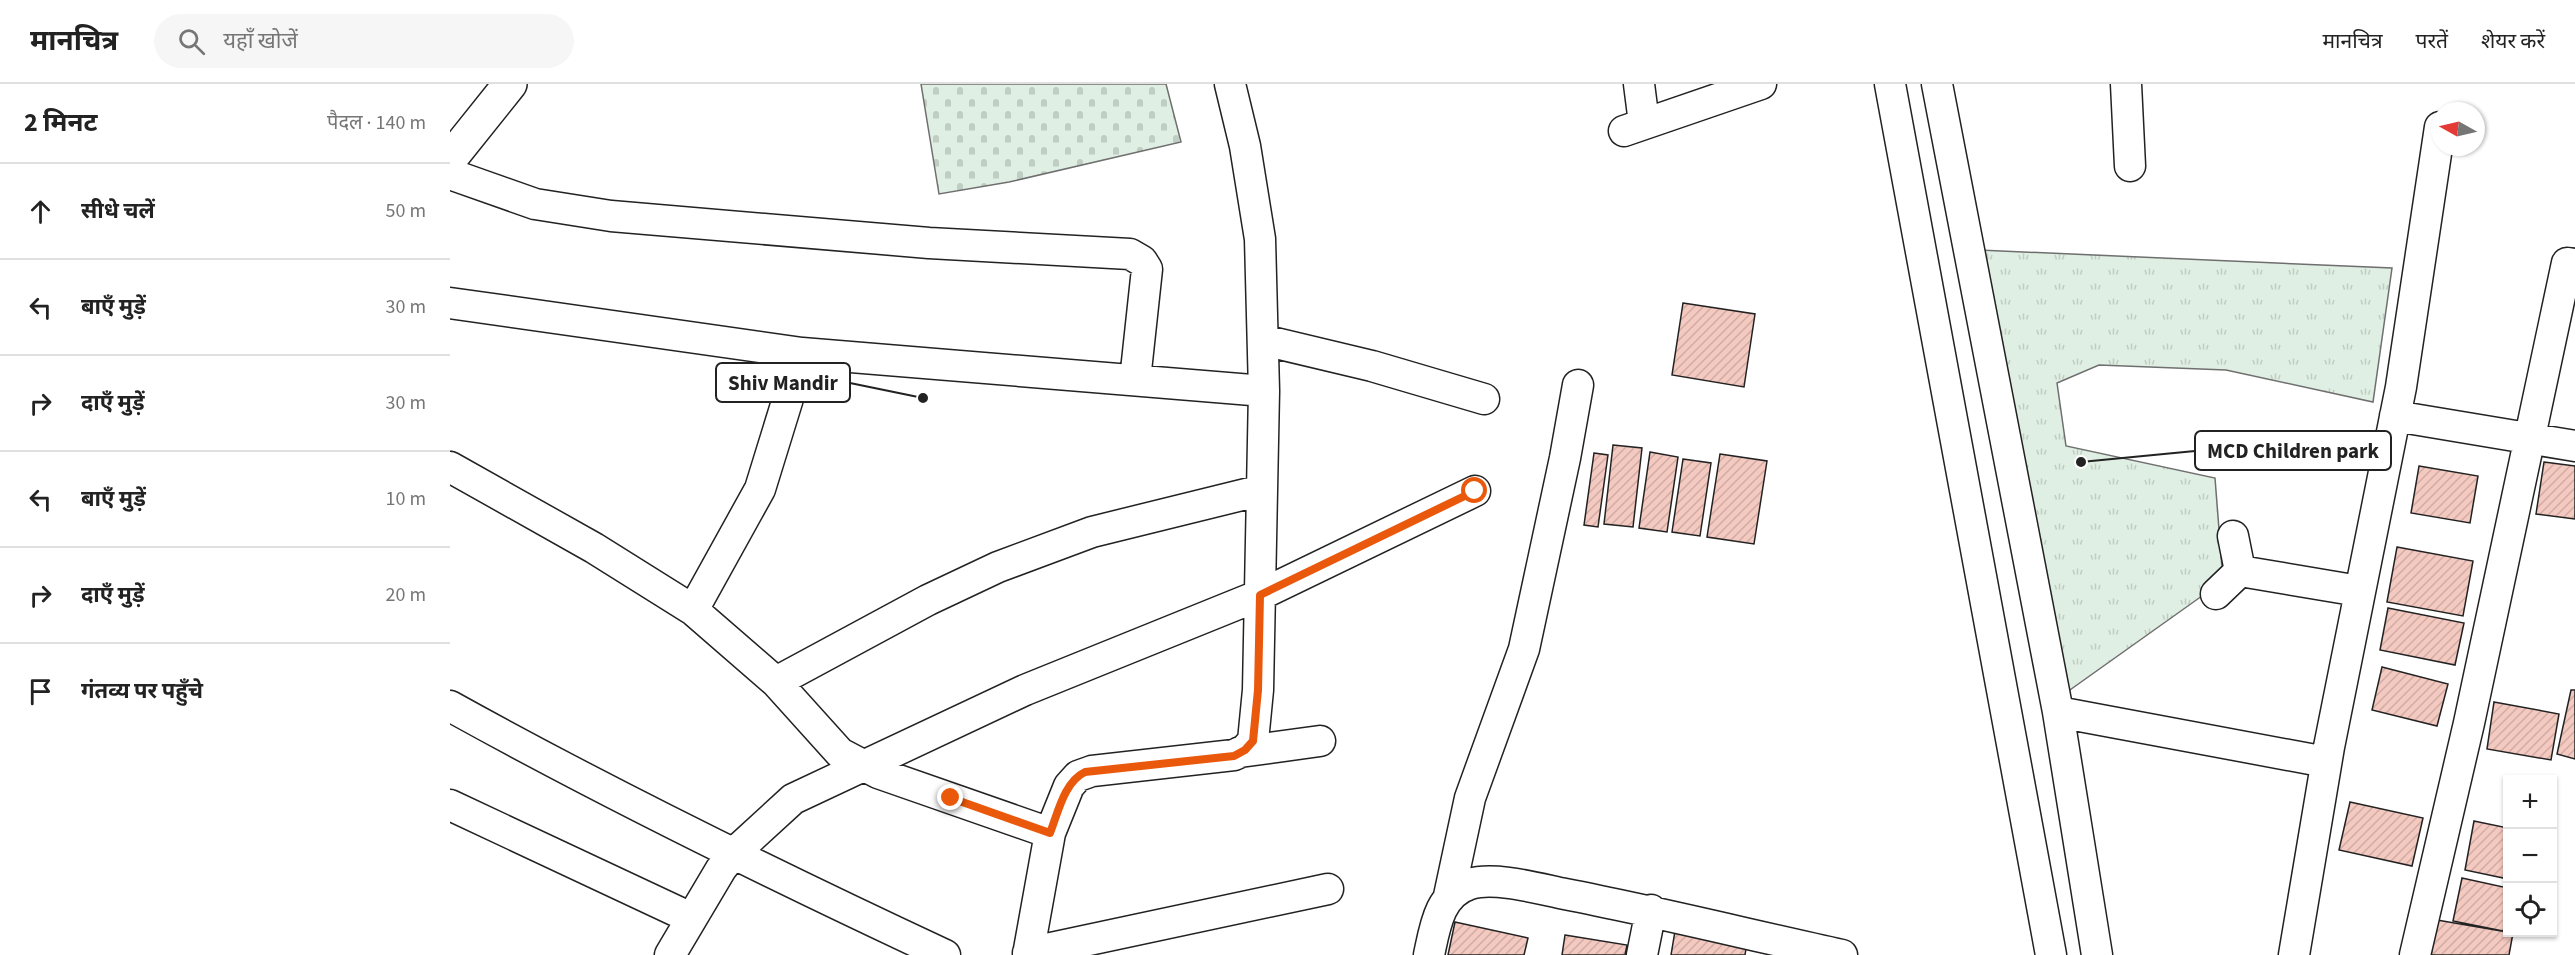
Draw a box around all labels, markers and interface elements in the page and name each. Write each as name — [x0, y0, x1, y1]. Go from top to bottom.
search box — [154, 14, 574, 68]
text: मानचित्र — [30, 21, 118, 61]
icon: search — [175, 25, 208, 58]
text: यहाँ खोजें — [223, 25, 298, 57]
text: मानचित्र — [2323, 26, 2383, 56]
text: परतें — [2416, 26, 2448, 56]
text: शेयर करें — [2481, 26, 2545, 56]
north arrow — [2431, 102, 2485, 156]
text: 2 मिनट — [24, 104, 98, 141]
text: पैदल · 140 m — [327, 109, 426, 137]
icon: ahead — [24, 195, 57, 228]
text: सीधे चलें — [81, 195, 155, 227]
text: 50 m — [386, 197, 426, 225]
icon: left — [24, 291, 57, 324]
text: बाएँ मुड़ें — [81, 291, 146, 323]
text: 30 m — [386, 293, 426, 321]
callout: Shiv Mandir — [716, 363, 850, 402]
text: Shiv Mandir — [728, 368, 839, 398]
icon: right — [24, 387, 57, 420]
text: दाएँ मुड़ें — [81, 387, 144, 419]
text: 30 m — [386, 389, 426, 417]
callout: MCD Children park — [2195, 431, 2391, 470]
text: MCD Children park — [2207, 436, 2379, 466]
route start — [1461, 477, 1487, 503]
icon: left — [24, 483, 57, 516]
text: बाएँ मुड़ें — [81, 483, 146, 515]
text: 10 m — [386, 485, 426, 513]
icon: right — [24, 579, 57, 612]
text: दाएँ मुड़ें — [81, 579, 144, 611]
text: 20 m — [386, 581, 426, 609]
icon: arrive — [24, 675, 57, 708]
text: गंतव्य पर पहुँचे — [81, 675, 203, 707]
map controls — [2503, 775, 2557, 937]
button: + — [2503, 775, 2557, 829]
route end — [937, 784, 963, 810]
button: − — [2503, 829, 2557, 883]
button: locate — [2503, 883, 2557, 937]

